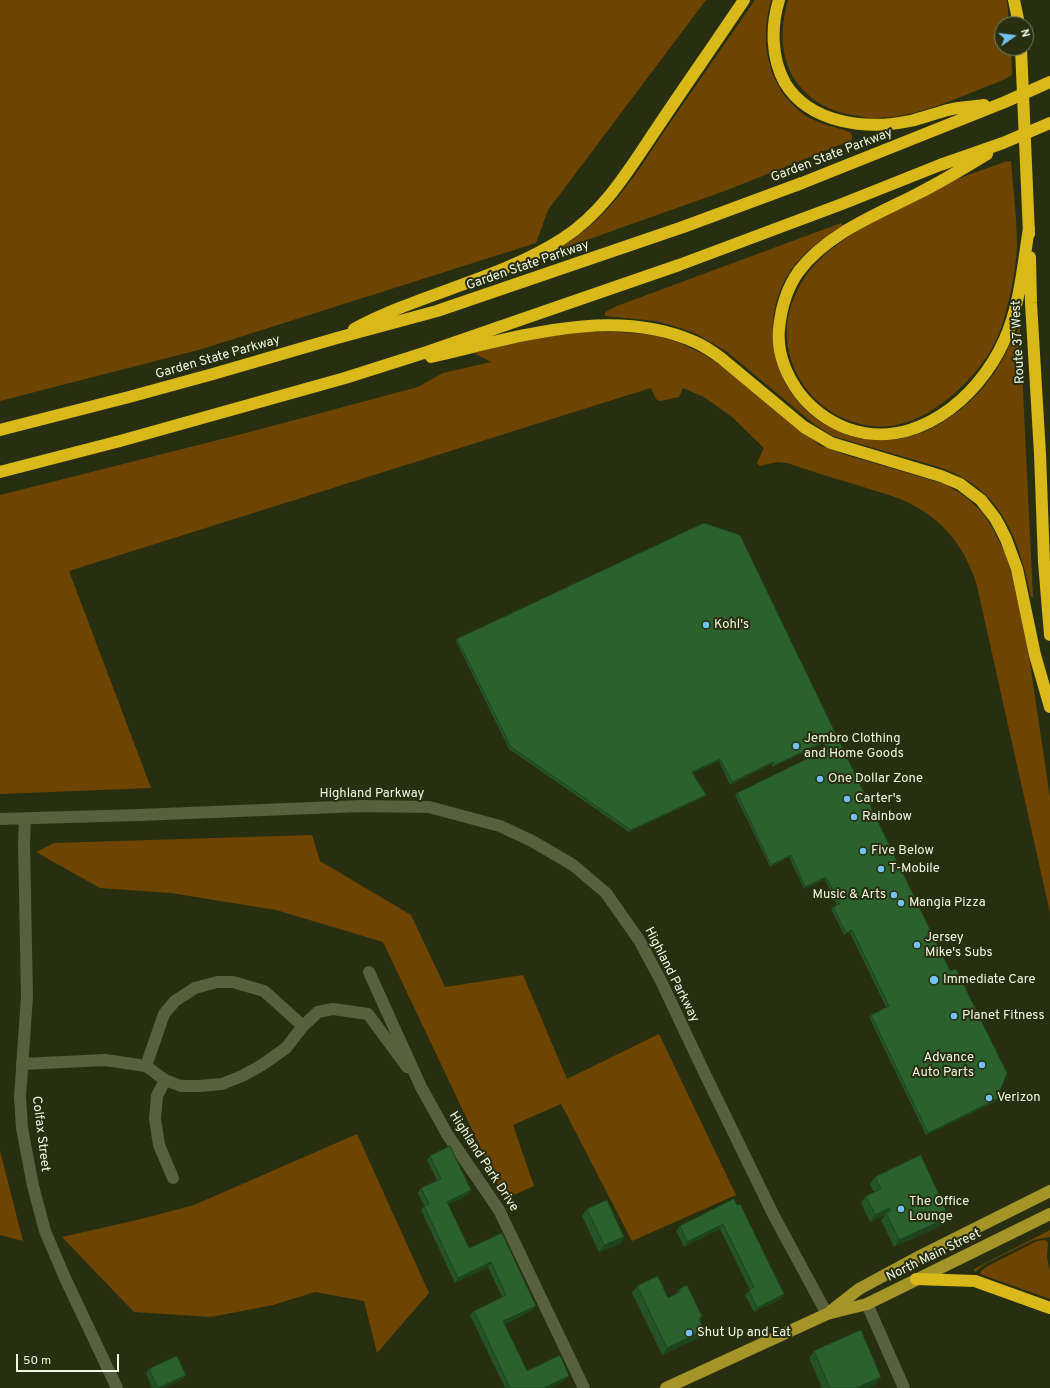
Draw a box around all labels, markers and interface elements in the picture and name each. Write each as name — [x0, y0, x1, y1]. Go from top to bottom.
north arrow — [994, 16, 1034, 56]
text: N — [1017, 28, 1032, 39]
street label: Garden State Parkway — [769, 126, 895, 186]
street label: Garden State Parkway — [465, 238, 591, 294]
street label: Route 37 West — [1009, 300, 1029, 384]
street label: Garden State Parkway — [154, 333, 282, 383]
place label: Kohl's — [714, 617, 749, 633]
marker: Kohl's — [701, 620, 711, 630]
place label: Jembro Clothing and Home Goods — [804, 731, 904, 762]
marker: Jembro Clothing and Home Goods — [791, 741, 801, 751]
place label: One Dollar Zone — [828, 771, 923, 787]
marker: One Dollar Zone — [815, 774, 825, 784]
street label: Highland Parkway — [320, 786, 424, 802]
place label: Carter's — [855, 791, 902, 807]
marker: Carter's — [842, 794, 852, 804]
place label: Rainbow — [862, 809, 912, 825]
marker: Rainbow — [849, 812, 859, 822]
place label: Five Below — [871, 843, 934, 859]
marker: Five Below — [858, 846, 868, 856]
place label: T-Mobile — [889, 861, 940, 877]
marker: T-Mobile — [876, 864, 886, 874]
place label: Music & Arts — [812, 887, 886, 903]
marker: Music & Arts — [889, 890, 899, 900]
place label: Mangia Pizza — [909, 895, 986, 911]
marker: Mangia Pizza — [896, 898, 906, 908]
street label: Highland Parkway — [640, 925, 702, 1025]
place label: Jersey Mike's Subs — [925, 930, 993, 961]
marker: Jersey Mike's Subs — [912, 940, 922, 950]
place label: Immediate Care — [943, 972, 1036, 988]
marker: Immediate Care — [928, 974, 940, 986]
place label: Planet Fitness — [962, 1008, 1045, 1024]
marker: Planet Fitness — [949, 1011, 959, 1021]
place label: Advance Auto Parts — [912, 1050, 974, 1081]
marker: Advance Auto Parts — [977, 1060, 987, 1070]
place label: Verizon — [997, 1090, 1041, 1106]
marker: Verizon — [984, 1093, 994, 1103]
street label: Colfax Street — [28, 1095, 52, 1173]
street label: Highland Park Drive — [445, 1109, 521, 1215]
place label: The Office Lounge — [909, 1194, 969, 1225]
marker: The Office Lounge — [896, 1204, 906, 1214]
street label: North Main Street — [884, 1226, 984, 1286]
place label: Shut Up and Eat — [697, 1325, 791, 1341]
marker: Shut Up and Eat — [684, 1328, 694, 1338]
scale bar — [18, 1346, 121, 1372]
text: 50 m — [23, 1353, 51, 1369]

